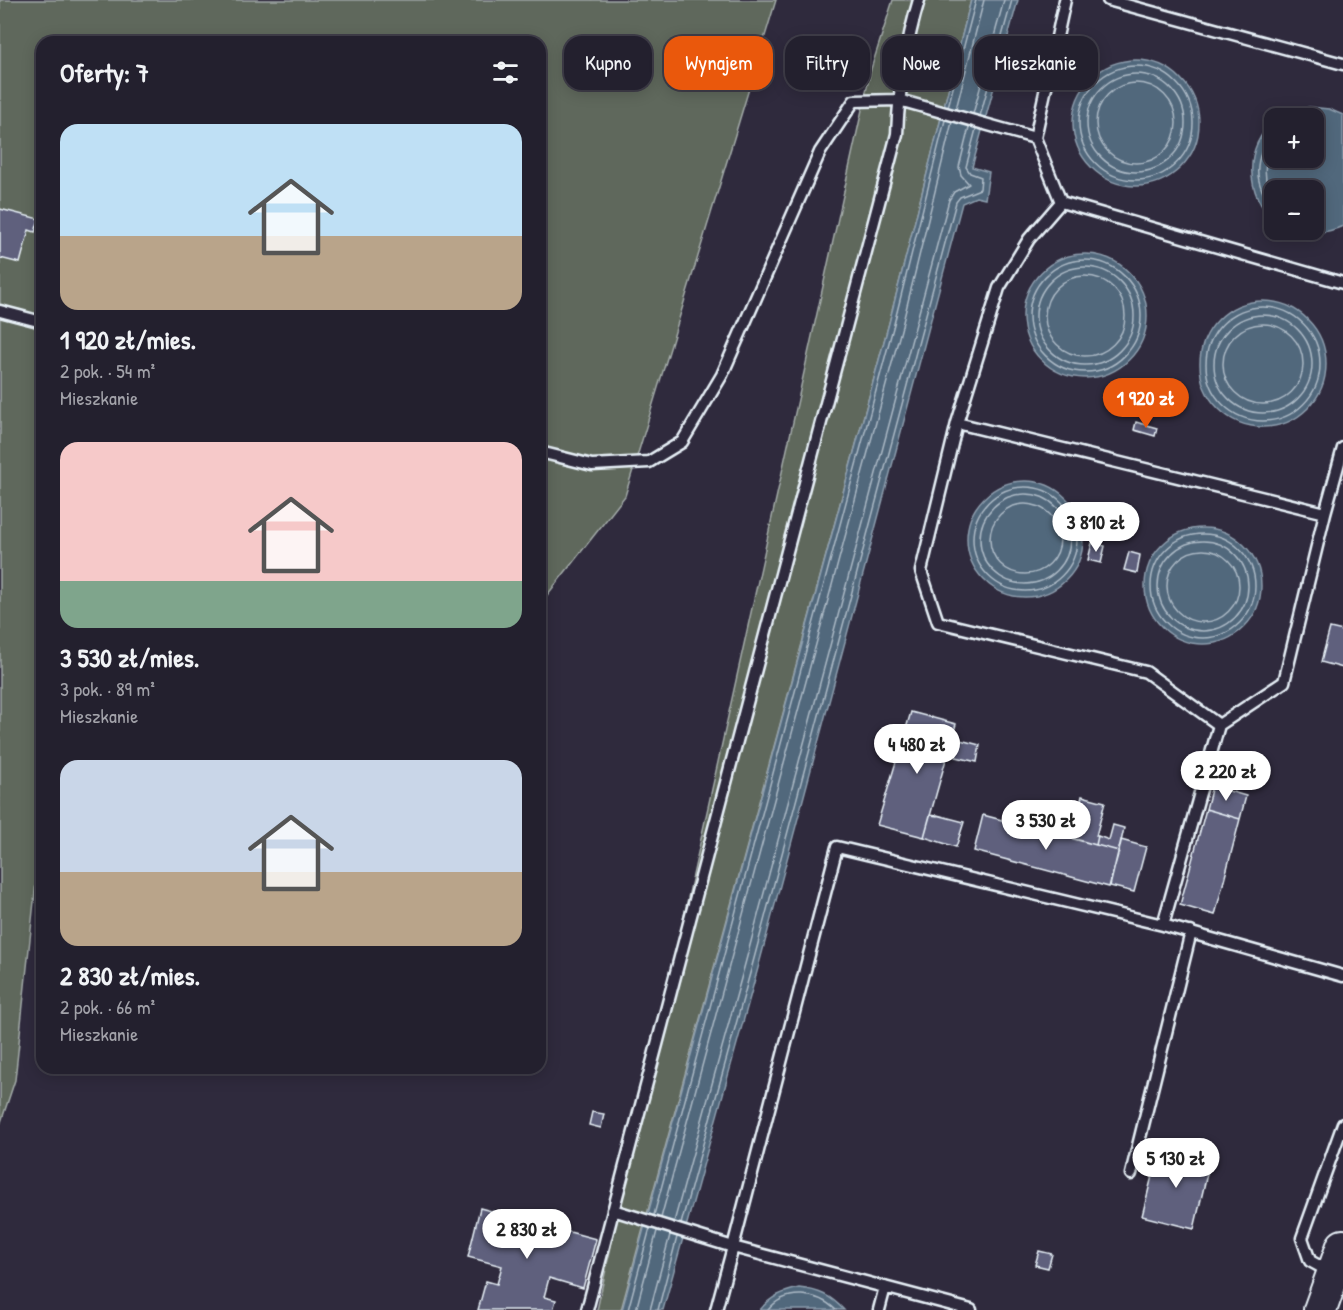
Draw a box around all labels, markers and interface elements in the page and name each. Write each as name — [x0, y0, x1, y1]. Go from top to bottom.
chip: Kupno — [564, 36, 652, 90]
chip: Wynajem — [664, 36, 773, 90]
chip: Filtry — [785, 36, 870, 90]
chip: Nowe — [882, 36, 962, 90]
chip: Mieszkanie — [974, 36, 1098, 90]
text: Oferty: 7 — [60, 55, 149, 90]
icon: filters — [489, 56, 522, 89]
map controls — [1264, 108, 1324, 240]
button: + — [1264, 108, 1324, 168]
icon: home — [237, 163, 345, 271]
button: − — [1264, 180, 1324, 240]
text: 1 920 zł/mies. — [60, 322, 196, 357]
text: 2 pok. · 54 m² — [60, 357, 155, 384]
pin: 1 920 zł — [1084, 378, 1208, 429]
text: Mieszkanie — [60, 384, 138, 411]
text: 1 920 zł — [1117, 384, 1175, 411]
icon: home — [237, 481, 345, 589]
pin: 3 810 zł — [1034, 502, 1158, 553]
text: 3 810 zł — [1066, 508, 1126, 535]
text: 3 530 zł/mies. — [60, 640, 199, 675]
text: 3 pok. · 89 m² — [60, 675, 155, 702]
text: Mieszkanie — [60, 702, 138, 729]
pin: 4 480 zł — [855, 724, 979, 775]
text: 4 480 zł — [888, 730, 946, 757]
pin: 2 220 zł — [1164, 751, 1288, 802]
text: 2 220 zł — [1195, 757, 1257, 784]
icon: home — [237, 799, 345, 907]
pin: 3 530 zł — [984, 800, 1108, 851]
text: 3 530 zł — [1016, 806, 1076, 833]
text: 2 830 zł/mies. — [60, 958, 200, 993]
text: 2 pok. · 66 m² — [60, 993, 155, 1020]
text: Mieszkanie — [60, 1020, 138, 1047]
pin: 5 130 zł — [1114, 1138, 1238, 1189]
text: 5 130 zł — [1147, 1144, 1206, 1171]
pin: 2 830 zł — [465, 1209, 589, 1260]
text: 2 830 zł — [496, 1215, 558, 1242]

